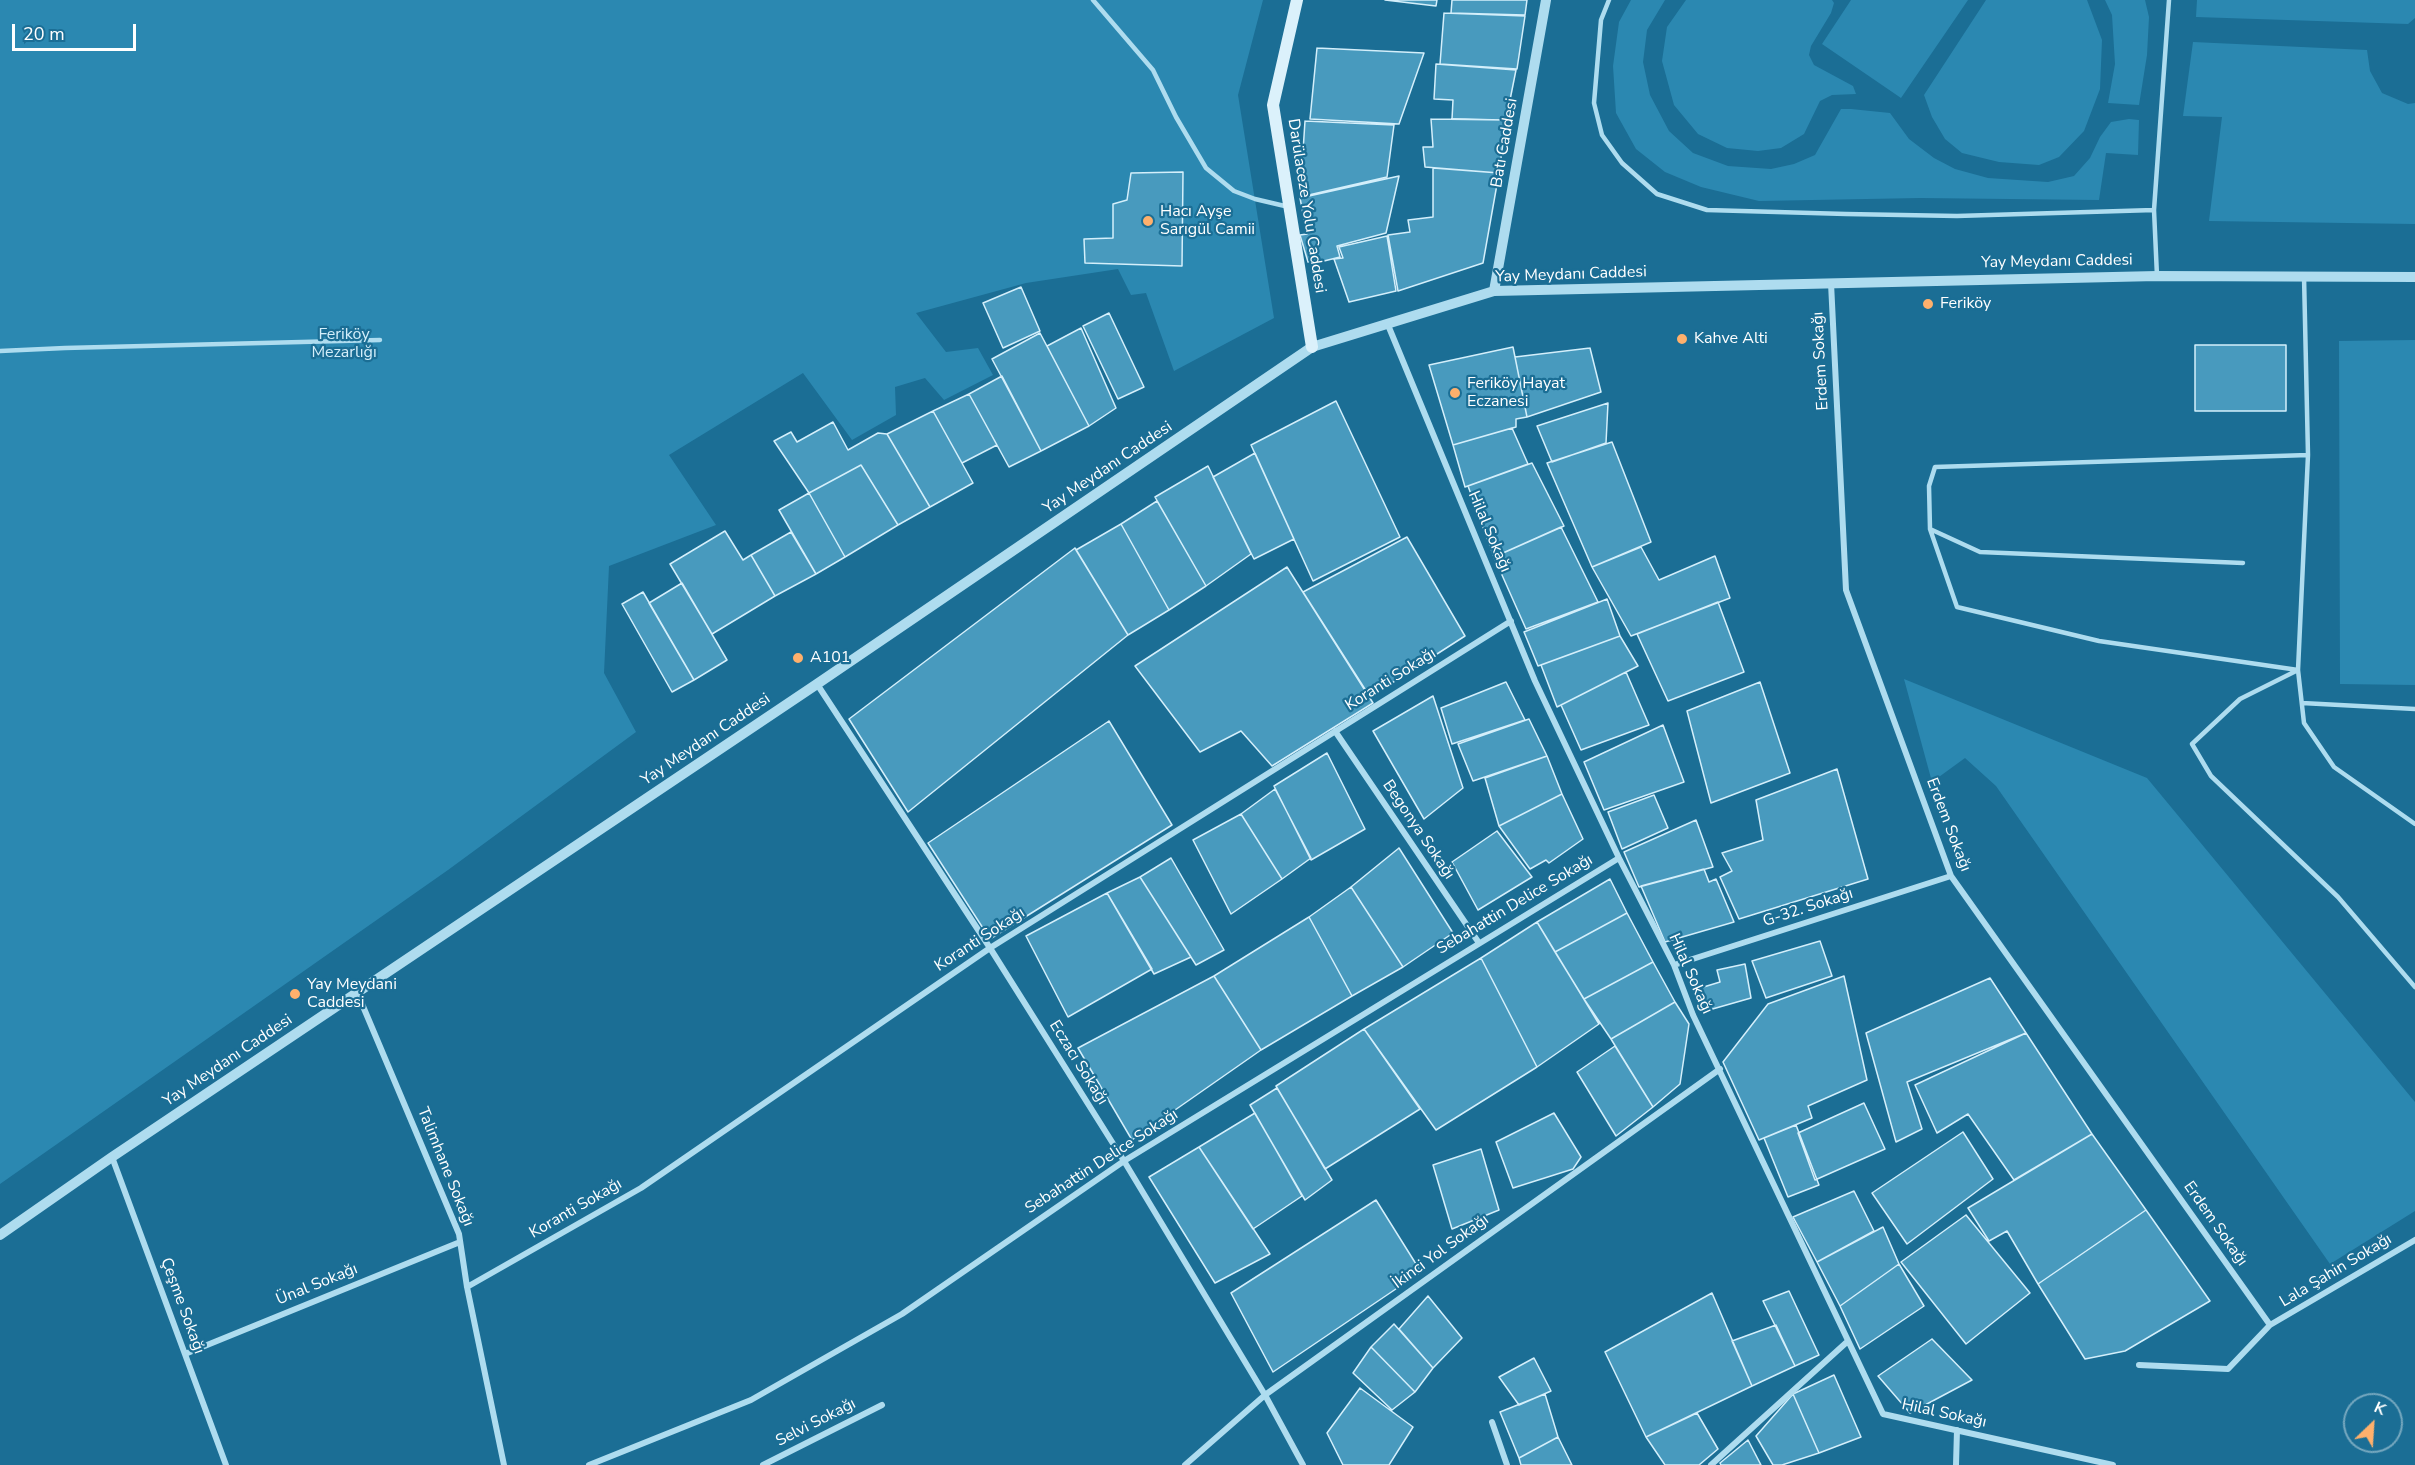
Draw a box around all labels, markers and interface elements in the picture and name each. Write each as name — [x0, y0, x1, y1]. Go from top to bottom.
scale bar — [15, 12, 140, 50]
text: 20 m — [23, 22, 65, 46]
street label: Batı Caddesi — [1488, 97, 1522, 189]
street label: Darülaceze Yolu Caddesi — [1283, 117, 1329, 295]
place label: Hacı Ayşe Sarıgül Camii — [1160, 202, 1255, 240]
marker: Hacı Ayşe Sarıgül Camii — [1141, 214, 1155, 228]
street label: Yay Meydanı Caddesi — [1981, 251, 2133, 273]
street label: Yay Meydanı Caddesi — [1495, 263, 1647, 287]
place label: Feriköy — [1940, 294, 1991, 314]
marker: Feriköy — [1921, 297, 1935, 311]
street label: Erdem Sokağı — [1809, 311, 1833, 411]
park label: Feriköy Mezarlığı — [311, 325, 377, 363]
place label: Kahve Alti — [1694, 329, 1768, 349]
marker: Kahve Alti — [1675, 332, 1689, 346]
place label: Feriköy Hayat Eczanesi — [1467, 374, 1565, 412]
marker: Feriköy Hayat Eczanesi — [1448, 386, 1462, 400]
street label: Yay Meydanı Caddesi — [1040, 418, 1176, 518]
street label: Hilal Sokağı — [1463, 489, 1515, 575]
street label: Koranti Sokağı — [1342, 644, 1440, 716]
place label: A101 — [810, 648, 850, 668]
marker: A101 — [791, 651, 805, 665]
street label: Yay Meydanı Caddesi — [638, 690, 774, 790]
street label: Erdem Sokağı — [1921, 775, 1975, 875]
street label: Begonya Sokağı — [1378, 777, 1458, 883]
street label: Sebahattin Delice Sokağı — [1434, 851, 1596, 959]
street label: G-32. Sokağı — [1761, 884, 1855, 932]
street label: Koranti Sokağı — [931, 904, 1029, 976]
street label: Hilal Sokağı — [1664, 931, 1716, 1017]
place label: Yay Meydani Caddesi — [307, 975, 397, 1013]
marker: Yay Meydani Caddesi — [288, 987, 302, 1001]
street label: Yay Meydanı Caddesi — [160, 1011, 296, 1111]
street label: Eczacı Sokağı — [1044, 1017, 1112, 1109]
street label: Talimhane Sokağı — [412, 1105, 478, 1229]
street label: Sebahattin Delice Sokağı — [1022, 1105, 1182, 1219]
street label: Koranti Sokağı — [526, 1175, 626, 1243]
street label: Erdem Sokağı — [2179, 1178, 2251, 1270]
street label: İkinci Yol Sokağı — [1389, 1211, 1493, 1293]
street label: Lala Şahin Sokağı — [2277, 1230, 2395, 1312]
street label: Çeşme Sokağı — [156, 1255, 208, 1357]
street label: Ünal Sokağı — [273, 1260, 361, 1310]
north arrow — [2343, 1393, 2403, 1453]
street label: Selvi Sokağı — [773, 1395, 859, 1451]
street label: Hilal Sokağı — [1900, 1396, 1988, 1432]
text: K — [2370, 1396, 2389, 1421]

